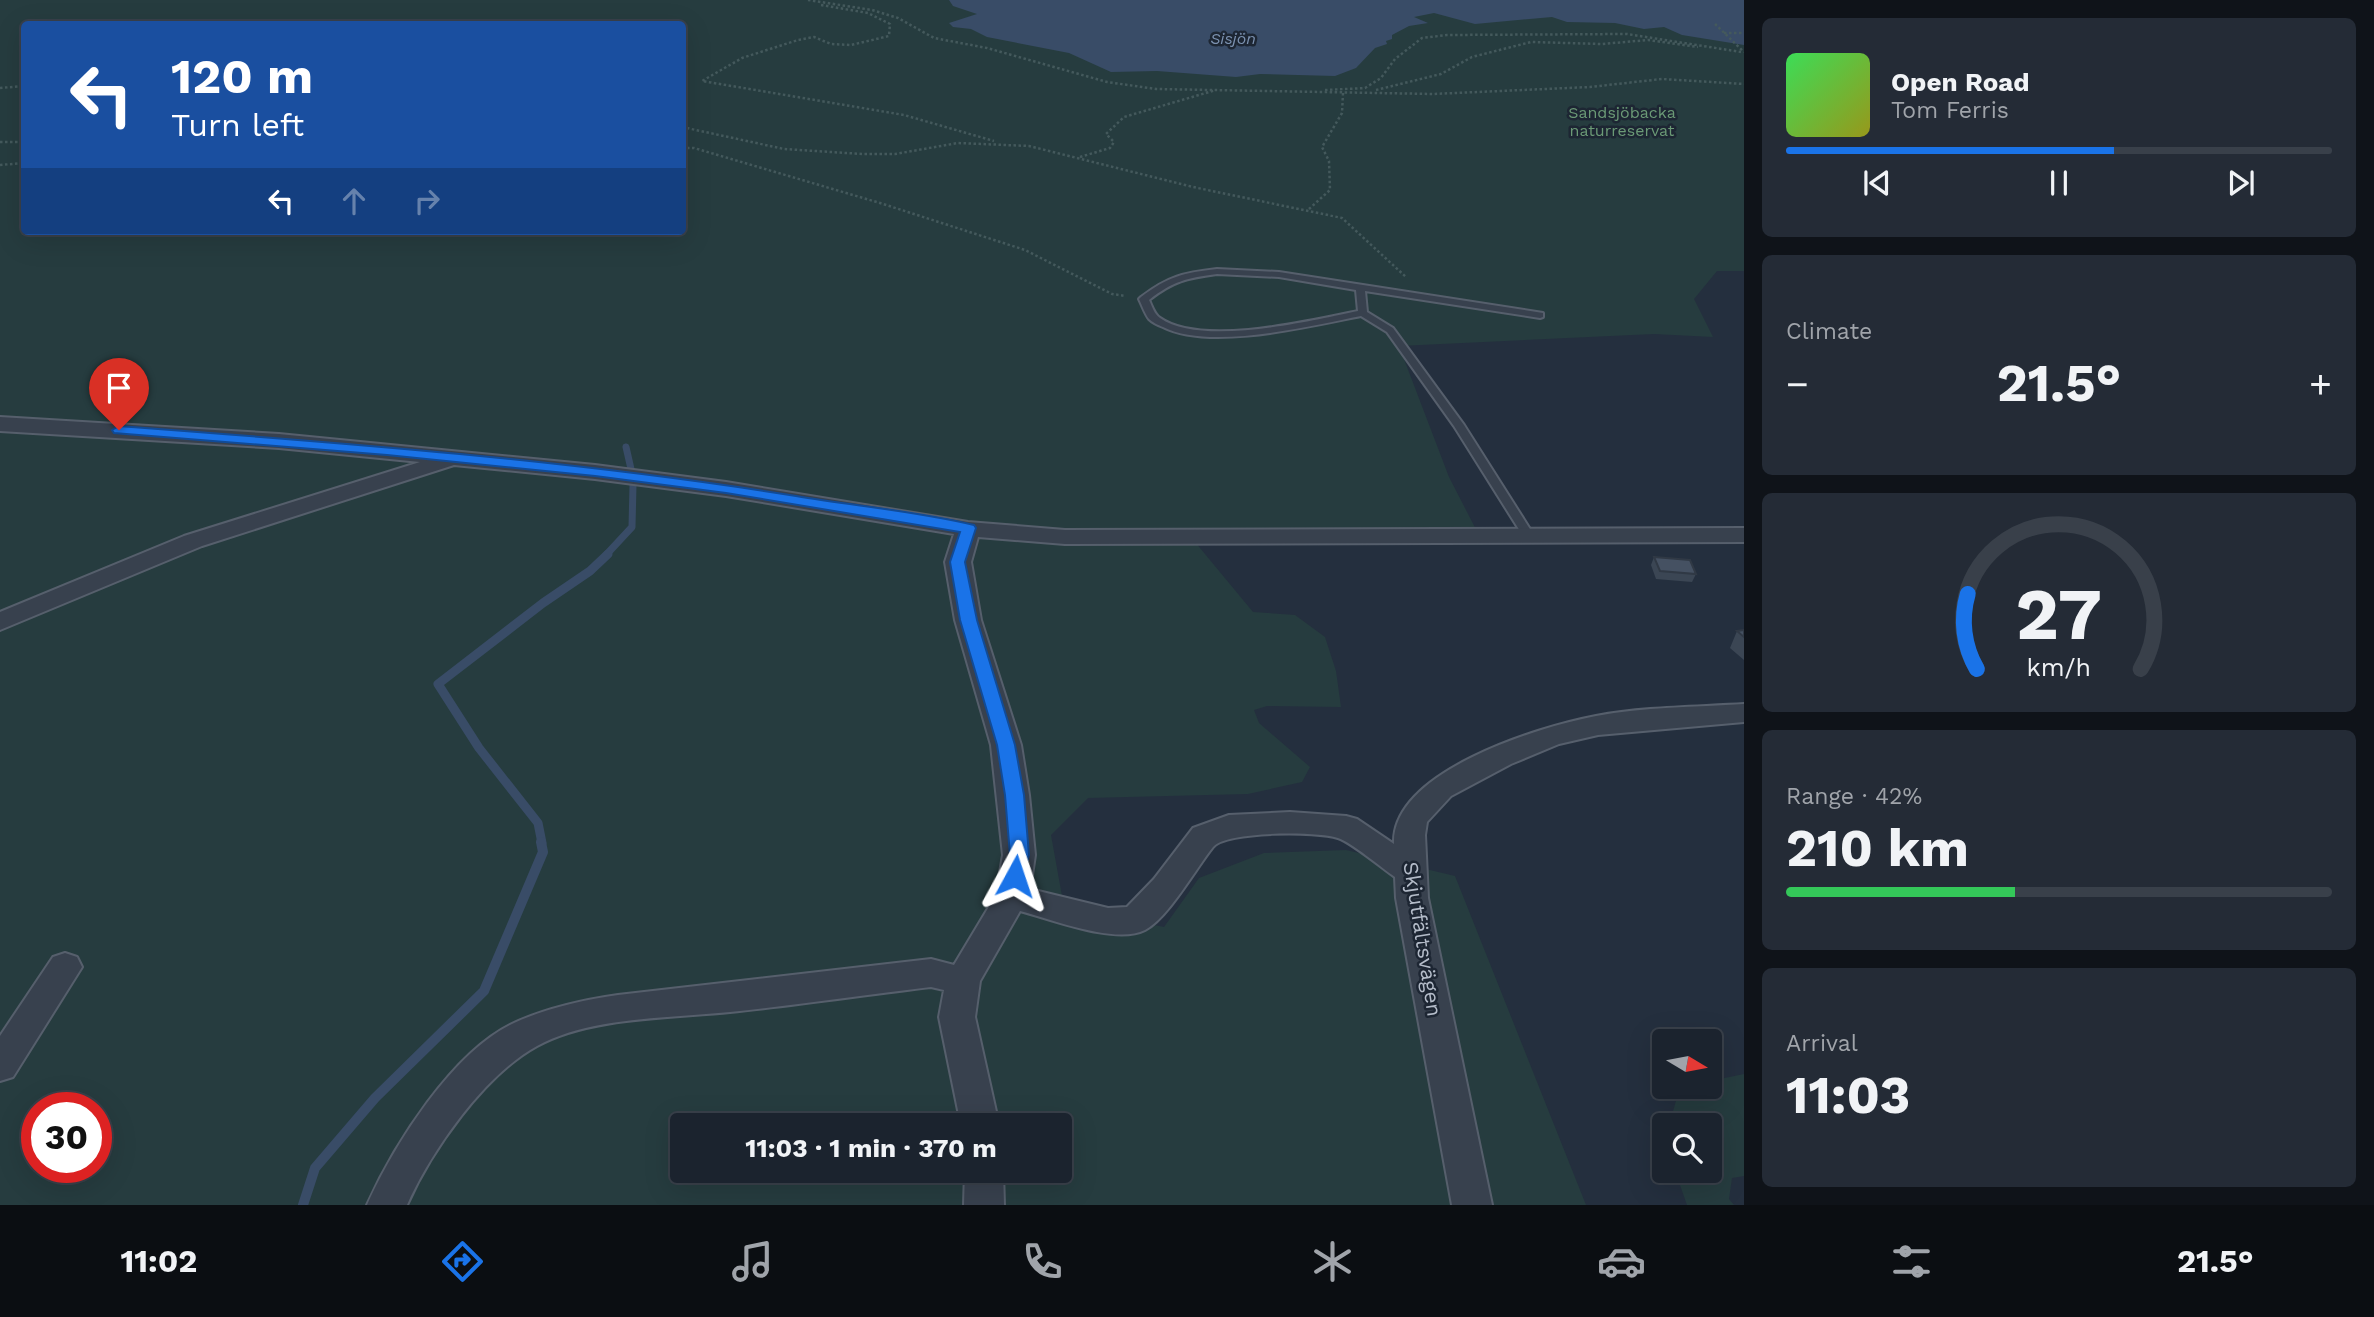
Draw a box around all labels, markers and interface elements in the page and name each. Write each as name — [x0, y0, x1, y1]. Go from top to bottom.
water label: Sisjön — [1210, 29, 1256, 48]
text: 120 m — [171, 47, 313, 105]
icon: left — [56, 49, 147, 140]
text: Open Road — [1891, 67, 2029, 97]
text: Tom Ferris — [1891, 97, 2009, 124]
park label: Sandsjöbacka naturreservat — [1568, 103, 1676, 140]
text: Turn left — [171, 106, 304, 144]
icon: previous — [1858, 164, 1896, 202]
icon: pause — [2040, 164, 2078, 202]
icon: next — [2222, 164, 2260, 202]
icon: left — [262, 182, 300, 220]
icon: ahead — [335, 182, 373, 220]
icon: right — [408, 182, 446, 220]
text: Climate — [1786, 318, 1872, 345]
text: 21.5° — [1997, 353, 2121, 414]
pin — [89, 358, 149, 430]
text: − — [1786, 362, 1809, 406]
text: + — [2309, 362, 2332, 406]
icon: arrive — [100, 369, 138, 407]
text: 27 — [2016, 571, 2102, 657]
text: km/h — [2027, 652, 2091, 681]
text: Range · 42% — [1786, 783, 1922, 810]
text: 210 km — [1786, 818, 1969, 879]
position arrow — [978, 839, 1052, 913]
street label: Skjutfältsvägen — [1398, 860, 1448, 1018]
north arrow — [1652, 1029, 1722, 1099]
map controls — [1652, 1029, 1722, 1183]
text: Arrival — [1786, 1030, 1858, 1057]
text: 11:03 — [1786, 1065, 1910, 1126]
speed limit sign: 30 — [21, 1092, 112, 1183]
button: search — [1652, 1113, 1722, 1183]
text: 11:03 · 1 min · 370 m — [745, 1133, 997, 1163]
icon: directions — [438, 1237, 487, 1286]
icon: music — [728, 1237, 777, 1286]
icon: phone — [1018, 1237, 1067, 1286]
icon: climate — [1308, 1237, 1357, 1286]
icon: car — [1597, 1237, 1646, 1286]
icon: filters — [1887, 1237, 1936, 1286]
text: 11:02 — [120, 1242, 197, 1280]
text: 21.5° — [2177, 1242, 2254, 1280]

